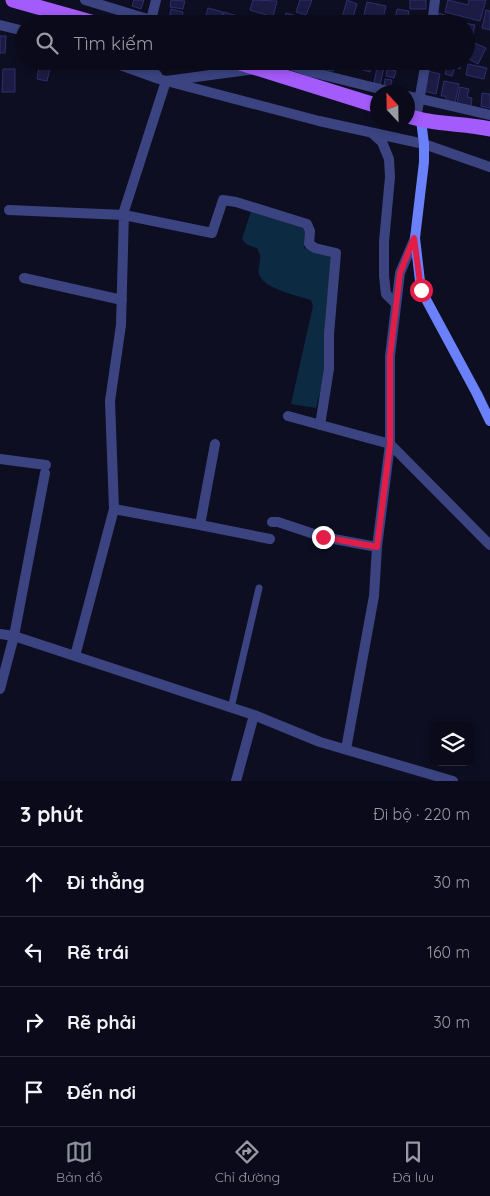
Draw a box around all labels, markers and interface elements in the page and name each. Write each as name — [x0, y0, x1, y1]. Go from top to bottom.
search box — [15, 15, 475, 70]
icon: search — [33, 29, 61, 57]
text: Tìm kiếm — [73, 31, 153, 55]
north arrow — [370, 85, 415, 130]
route start — [410, 279, 433, 302]
route end — [312, 526, 335, 549]
map controls — [430, 721, 475, 766]
button: layers — [430, 721, 475, 766]
text: 3 phút — [20, 801, 84, 827]
text: Đi bộ · 220 m — [373, 804, 470, 824]
icon: ahead — [20, 868, 48, 896]
text: Đi thẳng — [67, 870, 145, 894]
text: 30 m — [433, 872, 470, 892]
icon: left — [20, 938, 48, 966]
text: Rẽ trái — [67, 940, 129, 964]
text: 160 m — [427, 942, 470, 962]
icon: right — [20, 1008, 48, 1036]
text: Rẽ phải — [67, 1010, 136, 1034]
text: 30 m — [433, 1012, 470, 1032]
icon: arrive — [20, 1078, 48, 1106]
text: Đến nơi — [67, 1080, 136, 1104]
tab: Bản đồ — [56, 1138, 103, 1186]
tab: Chỉ đường — [215, 1138, 280, 1186]
tab: Đã lưu — [392, 1138, 434, 1186]

